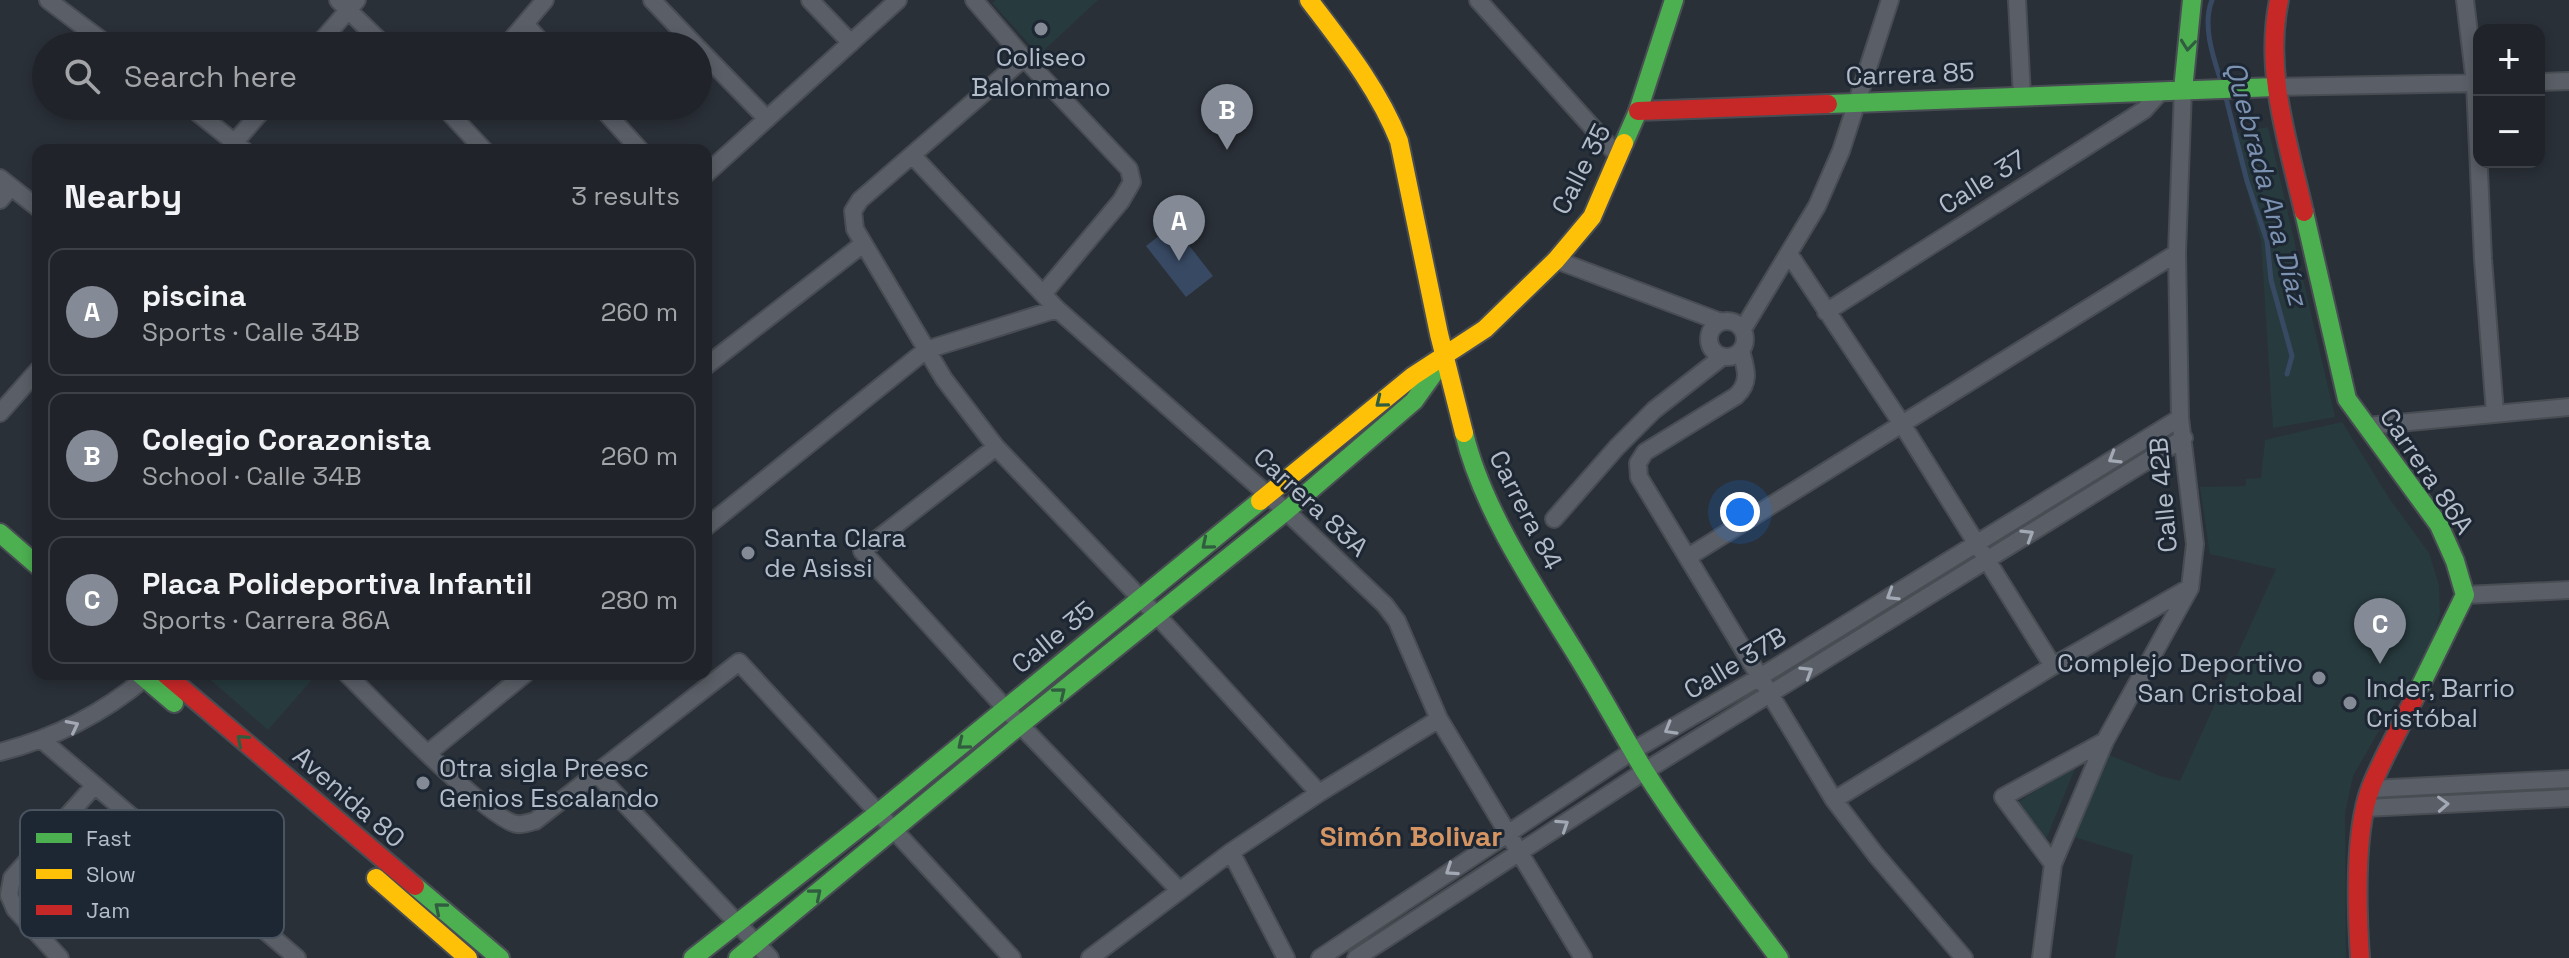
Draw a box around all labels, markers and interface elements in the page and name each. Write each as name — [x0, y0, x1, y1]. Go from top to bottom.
marker: Coliseo Balonmano — [1032, 20, 1050, 38]
map controls — [2473, 24, 2545, 168]
button: + — [2473, 24, 2545, 96]
search box — [32, 32, 712, 120]
one-way arrow — [2179, 39, 2196, 52]
place label: Coliseo Balonmano — [971, 40, 1111, 104]
icon: search — [60, 54, 104, 98]
street label: Carrera 85 — [1845, 55, 1975, 93]
text: Search here — [124, 57, 297, 96]
water label: Quebrada Ana Díaz — [2217, 57, 2318, 311]
pin: B — [1201, 84, 1253, 150]
button: − — [2473, 96, 2545, 168]
street label: Calle 35 — [1544, 118, 1618, 220]
street label: Calle 37 — [1932, 142, 2032, 222]
text: Nearby — [64, 175, 182, 218]
text: 3 results — [571, 179, 680, 213]
pin: A — [1153, 195, 1205, 261]
text: piscina — [142, 276, 246, 315]
text: A — [84, 295, 100, 329]
text: 260 m — [601, 295, 678, 329]
text: Sports · Calle 34B — [142, 315, 360, 349]
one-way arrow — [1376, 392, 1390, 407]
street label: Carrera 86A — [2372, 401, 2482, 541]
text: Colegio Corazonista — [142, 420, 431, 459]
street label: Calle 42B — [2141, 436, 2185, 554]
text: B — [83, 439, 101, 473]
text: 260 m — [601, 439, 678, 473]
street label: Carrera 83A — [1246, 440, 1376, 564]
street label: Carrera 84 — [1481, 445, 1571, 575]
one-way arrow — [2108, 448, 2123, 464]
text: School · Calle 34B — [142, 459, 362, 493]
your location — [1720, 492, 1760, 532]
place label: Santa Clara de Asissi — [764, 521, 906, 585]
one-way arrow — [2019, 529, 2033, 544]
one-way arrow — [1202, 534, 1217, 549]
marker: Santa Clara de Asissi — [739, 544, 757, 562]
text: Placa Polideportiva Infantil — [142, 564, 532, 603]
text: C — [84, 583, 100, 617]
text: 280 m — [600, 583, 678, 617]
one-way arrow — [1886, 585, 1901, 600]
street label: Calle 35 — [1004, 593, 1102, 681]
pin: C — [2354, 598, 2406, 664]
text: Sports · Carrera 86A — [142, 603, 390, 637]
street label: Calle 37B — [1677, 619, 1793, 707]
place label: Complejo Deportivo San Cristobal — [2057, 646, 2303, 710]
one-way arrow — [1798, 667, 1812, 682]
marker: Complejo Deportivo San Cristobal — [2310, 669, 2328, 687]
place label: Inder, Barrio Cristóbal — [2366, 671, 2515, 735]
one-way arrow — [1051, 688, 1065, 703]
marker: Inder, Barrio Cristóbal — [2341, 694, 2359, 712]
one-way arrow — [1664, 719, 1679, 735]
one-way arrow — [65, 720, 80, 735]
one-way arrow — [957, 734, 972, 749]
one-way arrow — [236, 735, 251, 750]
street label: Avenida 80 — [286, 739, 412, 855]
place label: Otra sigla Preesc Genios Escalando — [439, 751, 659, 815]
marker: Otra sigla Preesc Genios Escalando — [414, 774, 432, 792]
one-way arrow — [2437, 796, 2450, 813]
legend — [20, 810, 284, 938]
district label: Simón Bolivar — [1320, 818, 1502, 854]
one-way arrow — [1554, 820, 1568, 835]
text: Fast — [86, 824, 132, 852]
text: Slow — [86, 860, 136, 888]
one-way arrow — [1446, 860, 1460, 875]
one-way arrow — [807, 889, 822, 904]
text: Jam — [86, 896, 130, 924]
one-way arrow — [435, 903, 449, 918]

